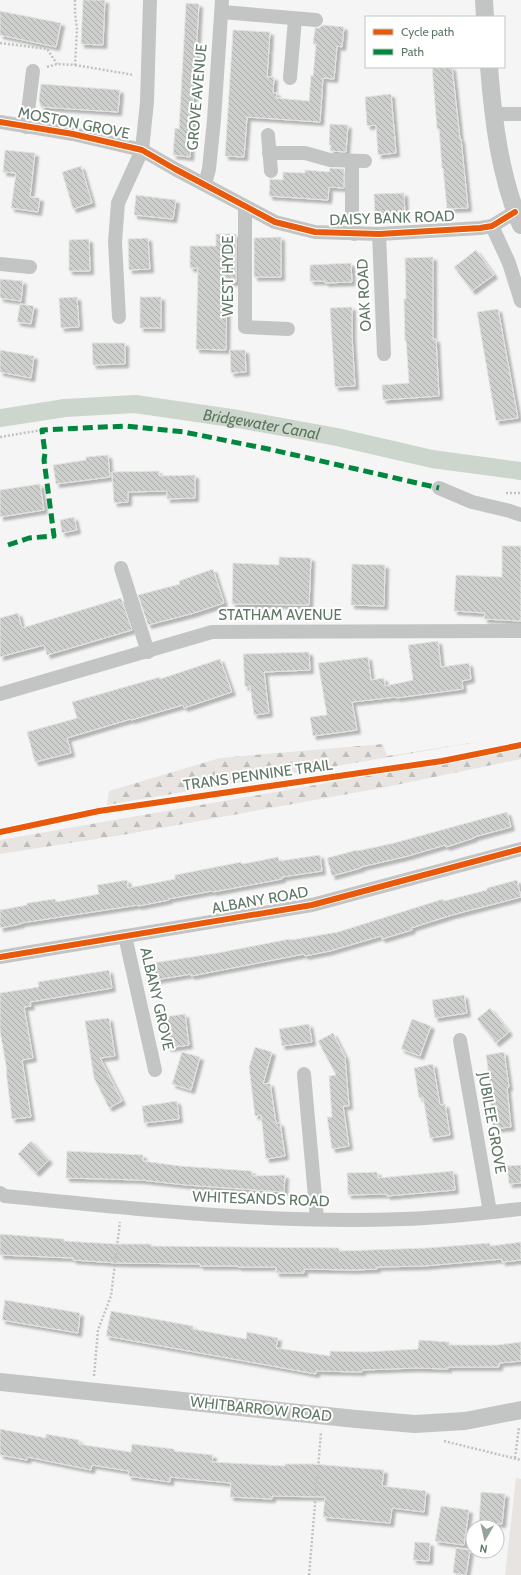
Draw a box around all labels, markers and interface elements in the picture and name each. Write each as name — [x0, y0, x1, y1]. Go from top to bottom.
legend — [365, 16, 505, 68]
text: Cycle path — [401, 24, 454, 39]
street label: GROVE AVENUE — [183, 43, 211, 151]
text: Path — [401, 44, 424, 59]
street label: MOSTON GROVE — [17, 103, 131, 143]
street label: DAISY BANK ROAD — [329, 207, 455, 229]
street label: WEST HYDE — [219, 236, 237, 316]
street label: OAK ROAD — [353, 258, 375, 332]
water label: Bridgewater Canal — [202, 405, 322, 443]
street label: STATHAM AVENUE — [218, 606, 342, 624]
street label: TRANS PENNINE TRAIL — [182, 756, 334, 794]
street label: ALBANY ROAD — [210, 883, 310, 917]
street label: ALBANY GROVE — [136, 946, 178, 1052]
street label: JUBILEE GROVE — [474, 1070, 510, 1175]
street label: WHITESANDS ROAD — [192, 1188, 330, 1210]
street label: WHITBARROW ROAD — [189, 1393, 333, 1425]
north arrow — [465, 1519, 505, 1559]
text: N — [478, 1541, 488, 1556]

